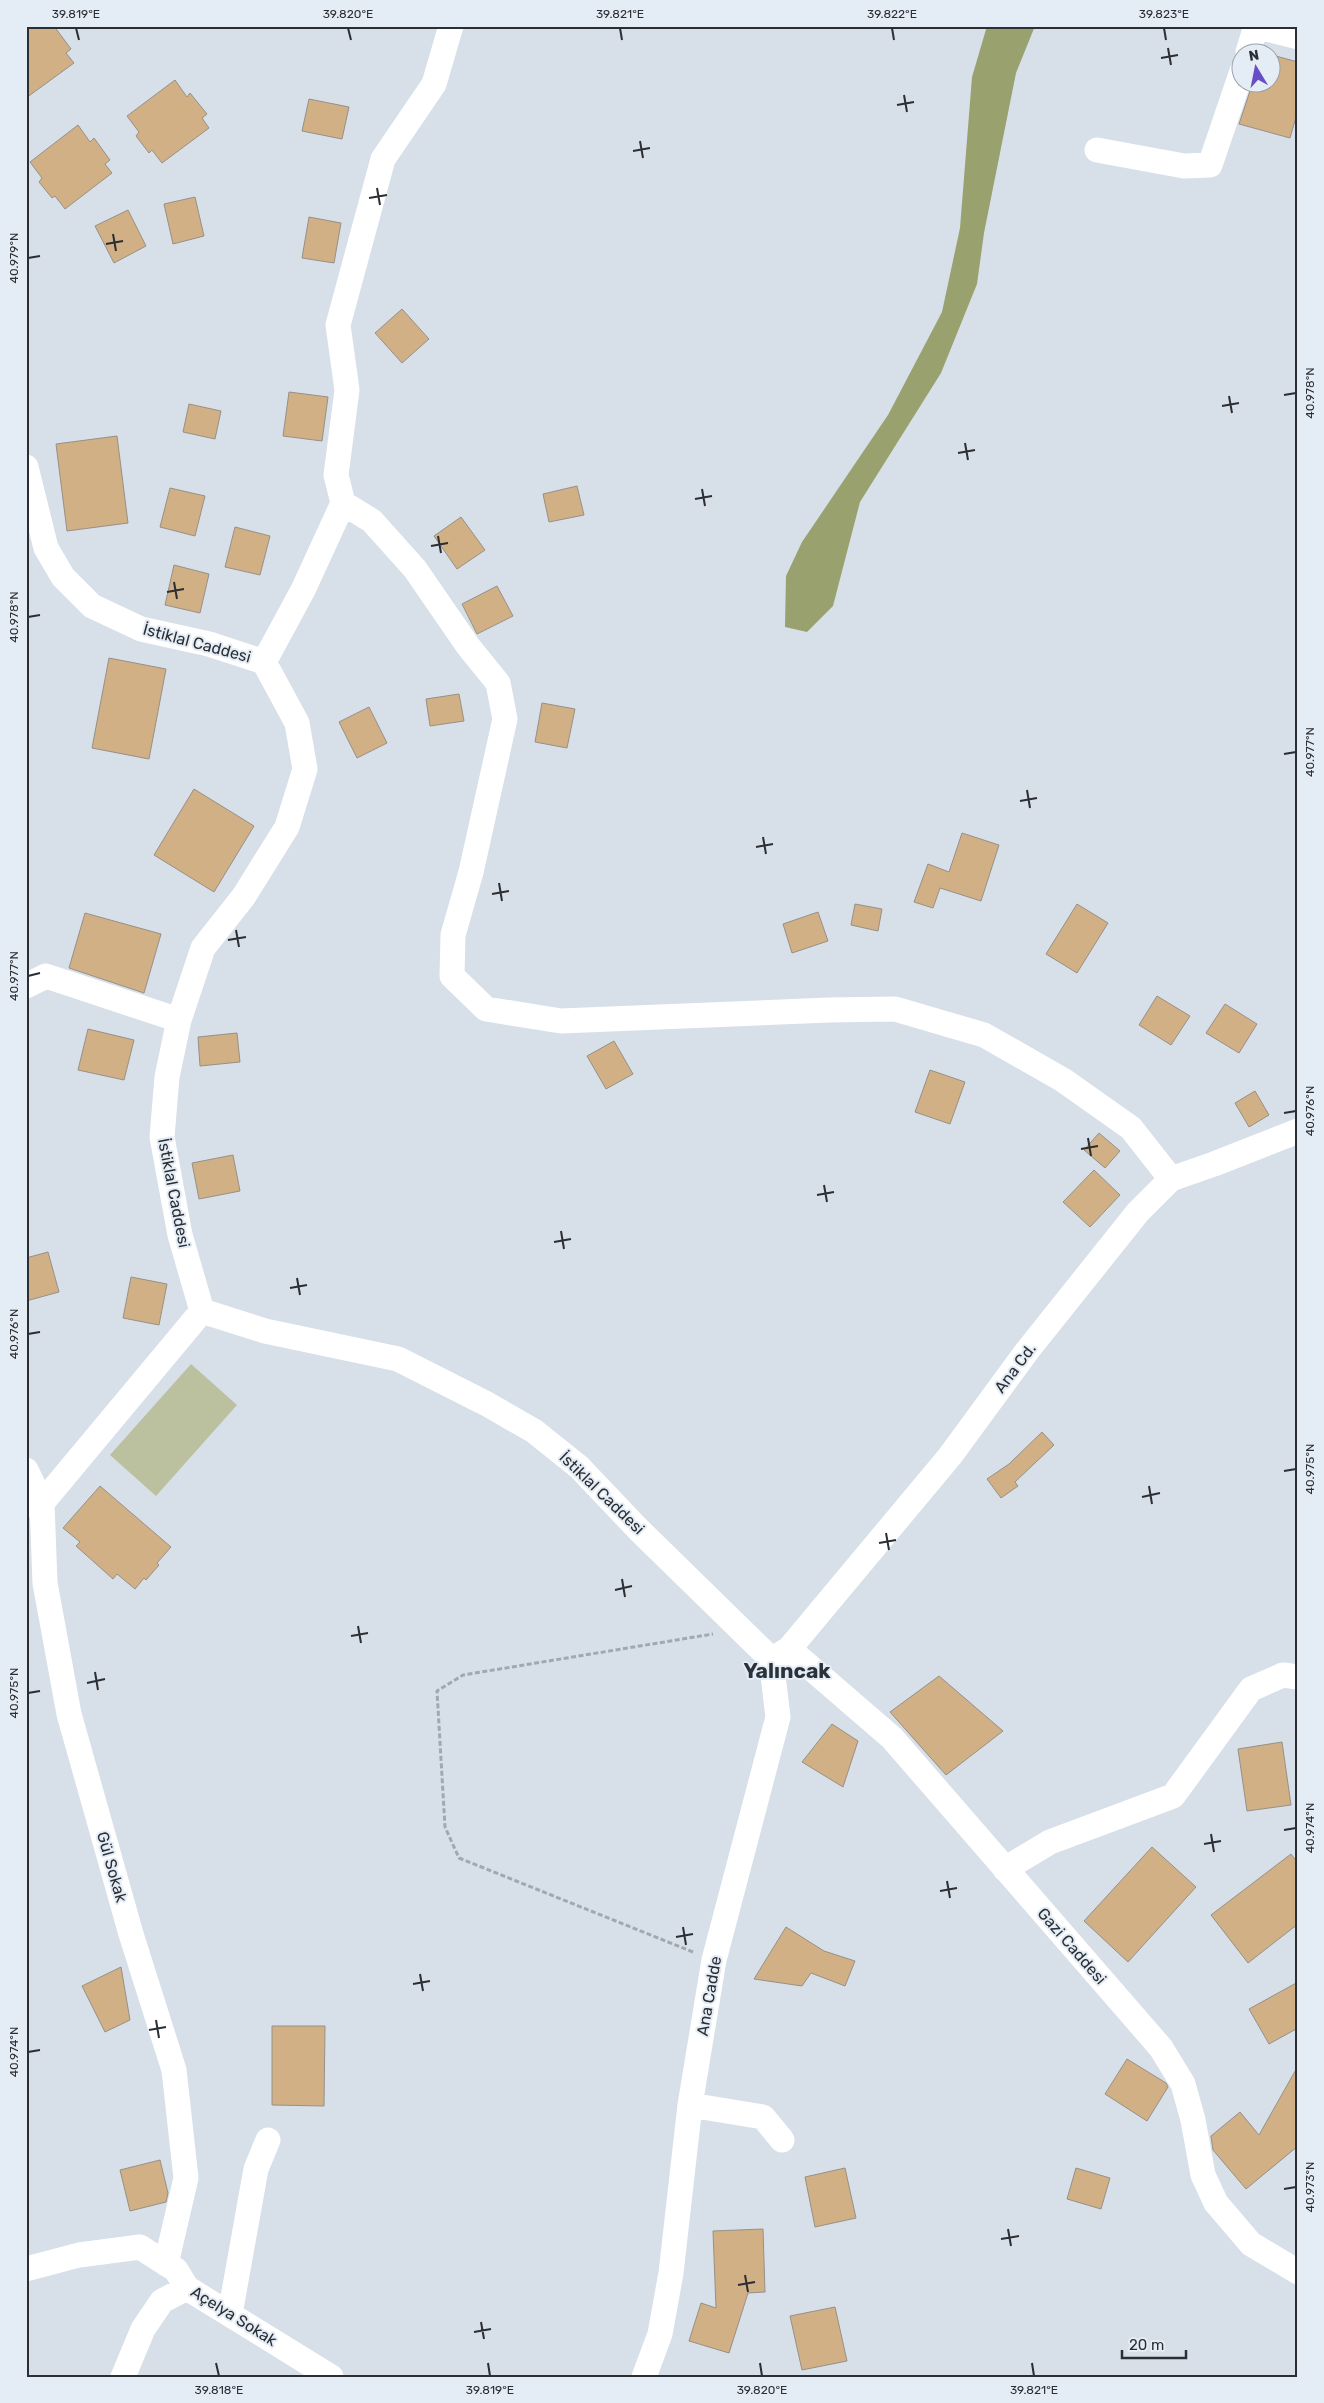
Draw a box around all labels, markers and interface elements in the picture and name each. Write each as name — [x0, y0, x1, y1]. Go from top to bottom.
text: 39.819°E — [52, 7, 100, 21]
text: 39.820°E — [323, 7, 373, 21]
text: 39.821°E — [596, 7, 644, 21]
text: 39.822°E — [867, 7, 917, 21]
text: 39.823°E — [1139, 7, 1189, 21]
north arrow — [1232, 42, 1282, 92]
text: N — [1247, 46, 1260, 65]
text: 40.979°N — [7, 233, 21, 283]
text: 40.978°N — [1303, 367, 1317, 419]
text: 40.978°N — [7, 591, 21, 643]
street label: İstiklal Caddesi — [141, 619, 253, 667]
text: 40.977°N — [1303, 727, 1317, 777]
text: 40.977°N — [7, 951, 21, 1001]
text: 40.976°N — [1303, 1086, 1317, 1136]
street label: İstiklal Caddesi — [154, 1137, 194, 1249]
text: 40.976°N — [7, 1309, 21, 1359]
street label: Ana Cd. — [990, 1339, 1040, 1397]
text: 40.975°N — [1303, 1444, 1317, 1494]
street label: İstiklal Caddesi — [555, 1448, 649, 1538]
district label: Yalıncak — [743, 1658, 831, 1683]
text: 40.975°N — [7, 1668, 21, 1718]
text: 40.974°N — [1303, 1803, 1317, 1853]
street label: Gül Sokak — [93, 1829, 131, 1905]
street label: Gazi Caddesi — [1034, 1904, 1110, 1988]
street label: Ana Cadde — [693, 1955, 725, 2037]
text: 40.974°N — [7, 2027, 21, 2077]
text: 40.973°N — [1303, 2162, 1317, 2212]
street label: Açelya Sokak — [187, 2282, 281, 2350]
scale bar — [1122, 2328, 1185, 2360]
text: 20 m — [1129, 2336, 1164, 2354]
text: 39.818°E — [195, 2383, 243, 2397]
text: 39.819°E — [466, 2383, 514, 2397]
text: 39.820°E — [737, 2383, 787, 2397]
text: 39.821°E — [1010, 2383, 1058, 2397]

